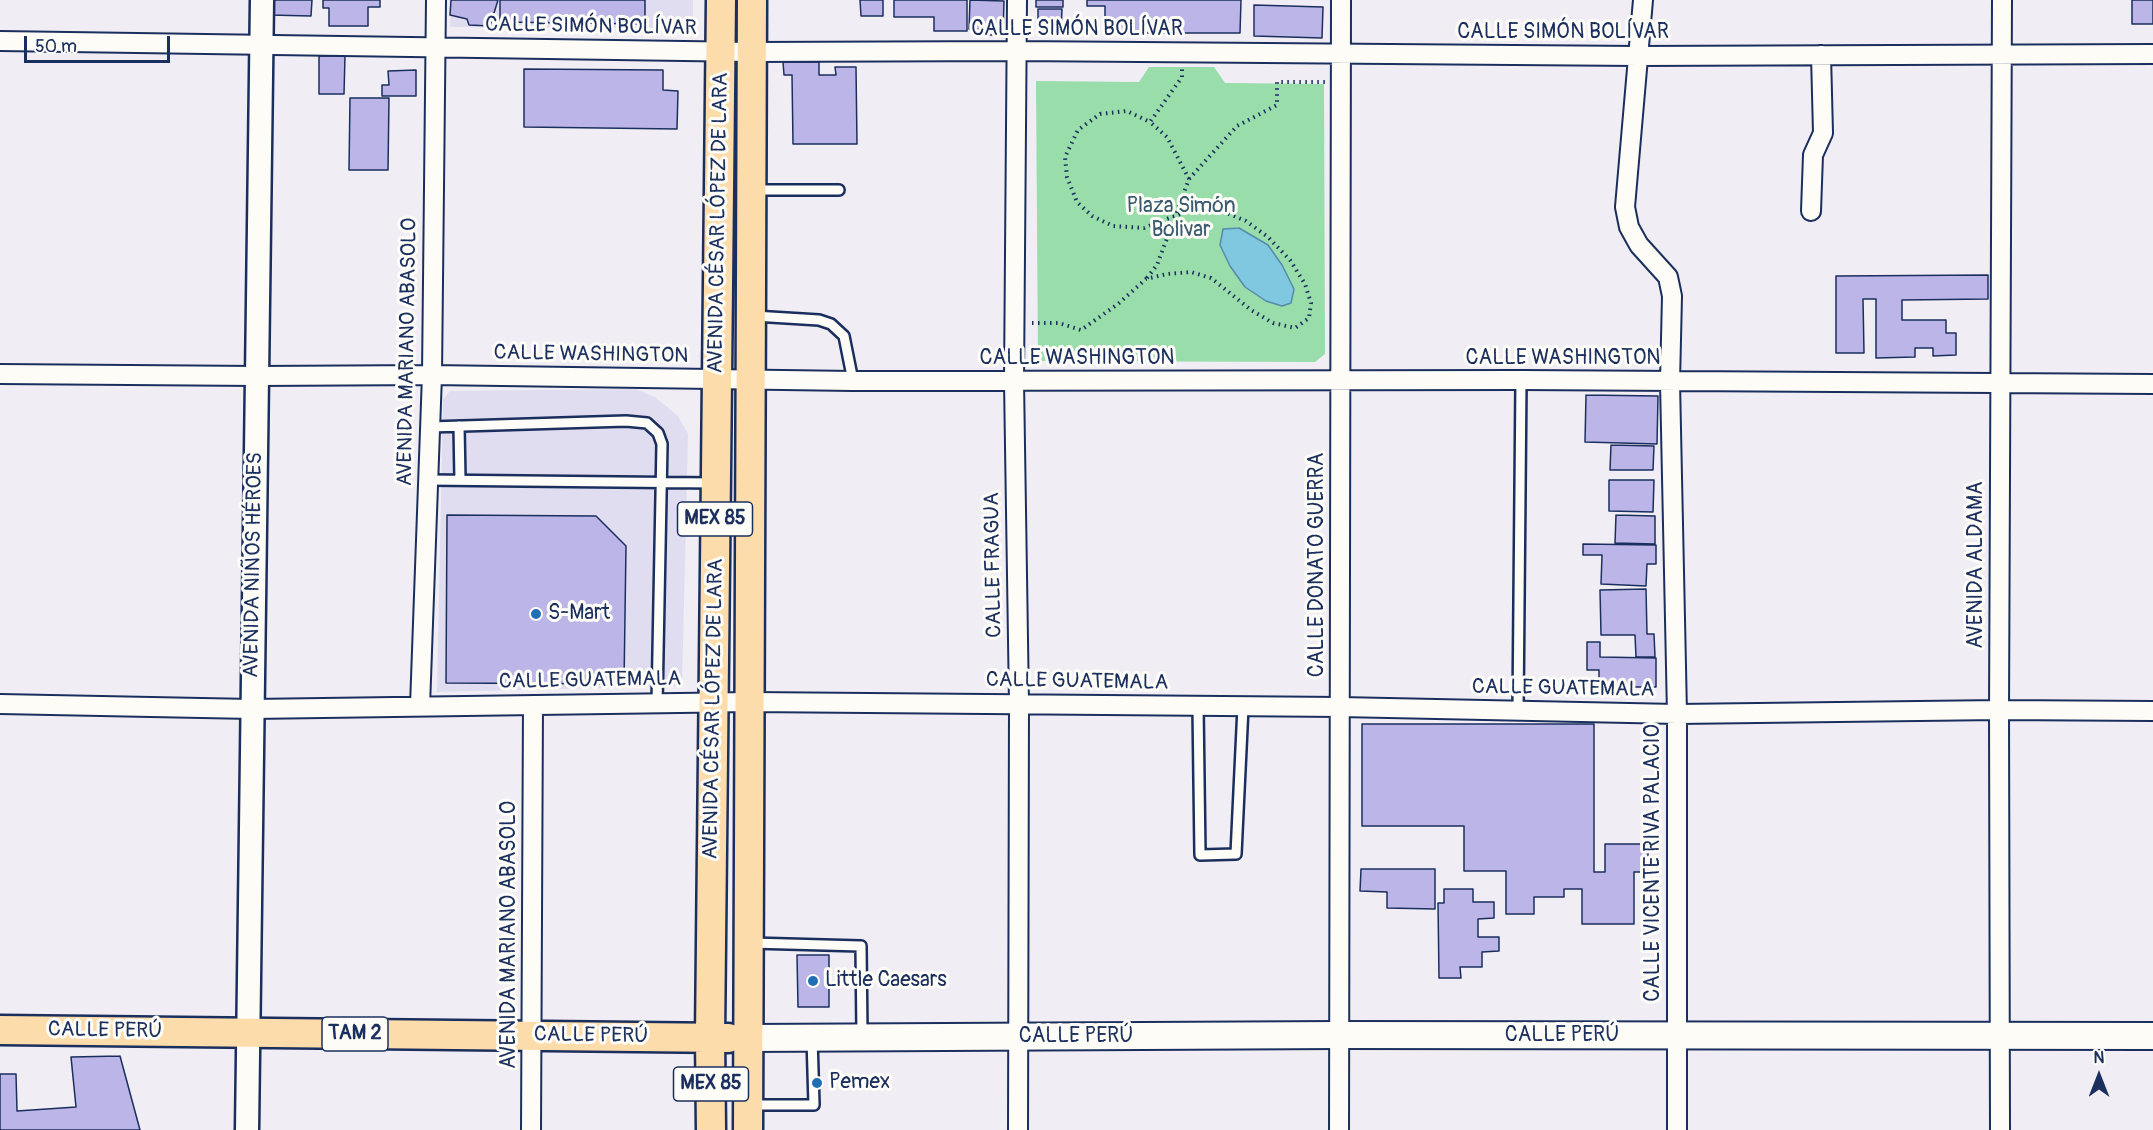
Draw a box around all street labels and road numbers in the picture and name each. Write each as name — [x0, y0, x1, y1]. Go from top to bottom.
street label: CALLE SIMÓN BOLÍVAR — [485, 13, 697, 41]
street label: CALLE SIMÓN BOLÍVAR — [971, 17, 1183, 43]
street label: CALLE SIMÓN BOLÍVAR — [1457, 20, 1669, 46]
street label: AVENIDA CÉSAR LÓPEZ DE LARA — [704, 72, 734, 374]
street label: AVENIDA MARIANO ABASOLO — [393, 218, 423, 486]
street label: CALLE WASHINGTON — [493, 341, 689, 369]
street label: CALLE WASHINGTON — [980, 346, 1174, 372]
street label: CALLE WASHINGTON — [1466, 346, 1660, 372]
street label: AVENIDA NIÑOS HÉROES — [239, 452, 269, 678]
street label: CALLE DONATO GUERRA — [1305, 453, 1331, 677]
street label: AVENIDA ALDAMA — [1964, 481, 1990, 649]
street label: CALLE FRAGUA — [980, 492, 1008, 638]
road number: MEX 85 — [678, 502, 752, 536]
street label: AVENIDA CÉSAR LÓPEZ DE LARA — [699, 558, 729, 860]
street label: CALLE GUATEMALA — [499, 667, 681, 695]
street label: CALLE GUATEMALA — [986, 668, 1168, 696]
street label: CALLE GUATEMALA — [1472, 675, 1654, 703]
street label: CALLE VICENTE RIVA PALACIO — [1641, 724, 1667, 1002]
street label: AVENIDA MARIANO ABASOLO — [497, 801, 523, 1069]
street label: CALLE PERÚ — [48, 1017, 162, 1045]
road number: TAM 2 — [322, 1017, 388, 1051]
street label: CALLE PERÚ — [534, 1022, 648, 1050]
street label: CALLE PERÚ — [1505, 1023, 1619, 1049]
street label: CALLE PERÚ — [1019, 1024, 1133, 1050]
road number: MEX 85 — [674, 1067, 748, 1101]

